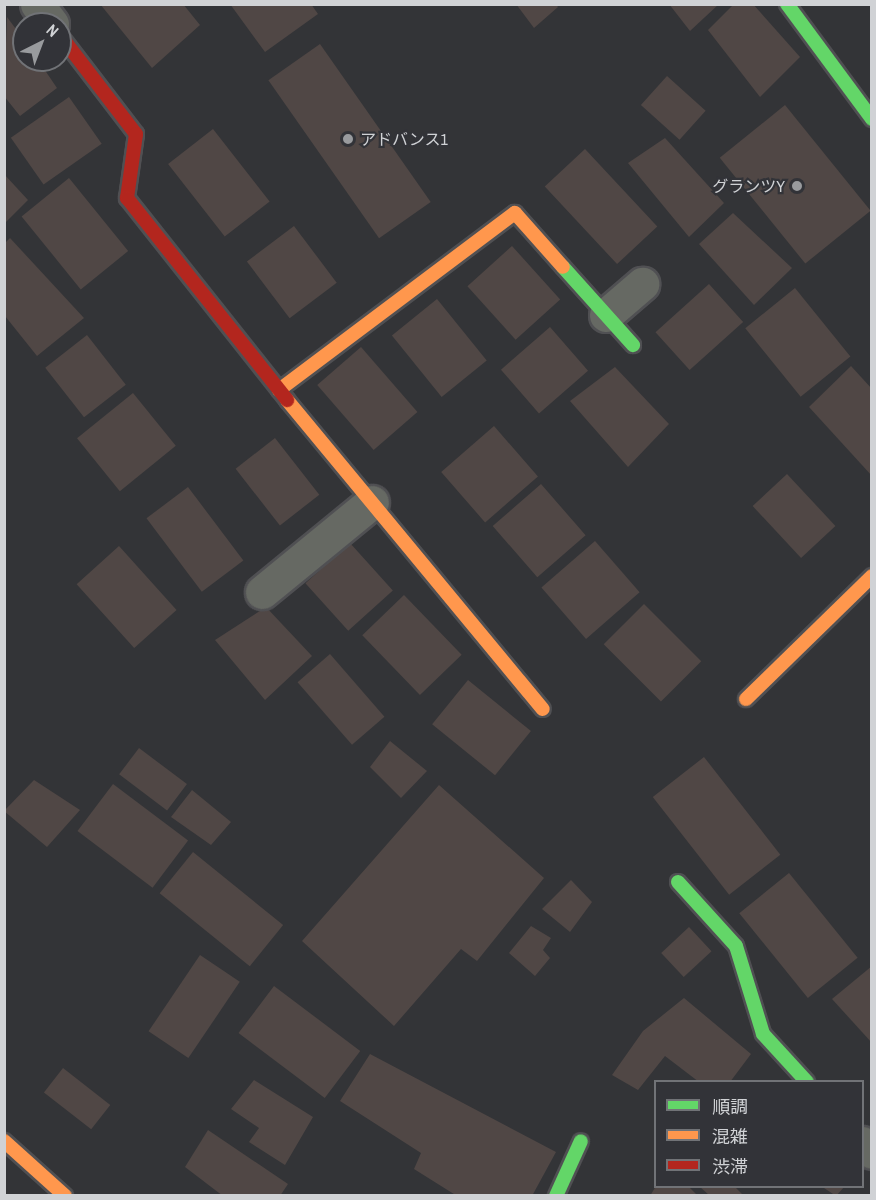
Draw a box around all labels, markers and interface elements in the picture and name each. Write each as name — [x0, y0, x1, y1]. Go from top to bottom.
north arrow — [12, 12, 72, 72]
text: N — [42, 19, 64, 41]
place label: アドバンス1 — [360, 129, 447, 149]
marker: アドバンス1 — [341, 132, 355, 146]
place label: グランツY — [712, 176, 785, 196]
marker: グランツY — [790, 179, 804, 193]
legend — [654, 1080, 864, 1188]
text: 順調 — [712, 1094, 748, 1119]
text: 混雑 — [712, 1124, 748, 1149]
text: 渋滞 — [712, 1154, 748, 1179]

